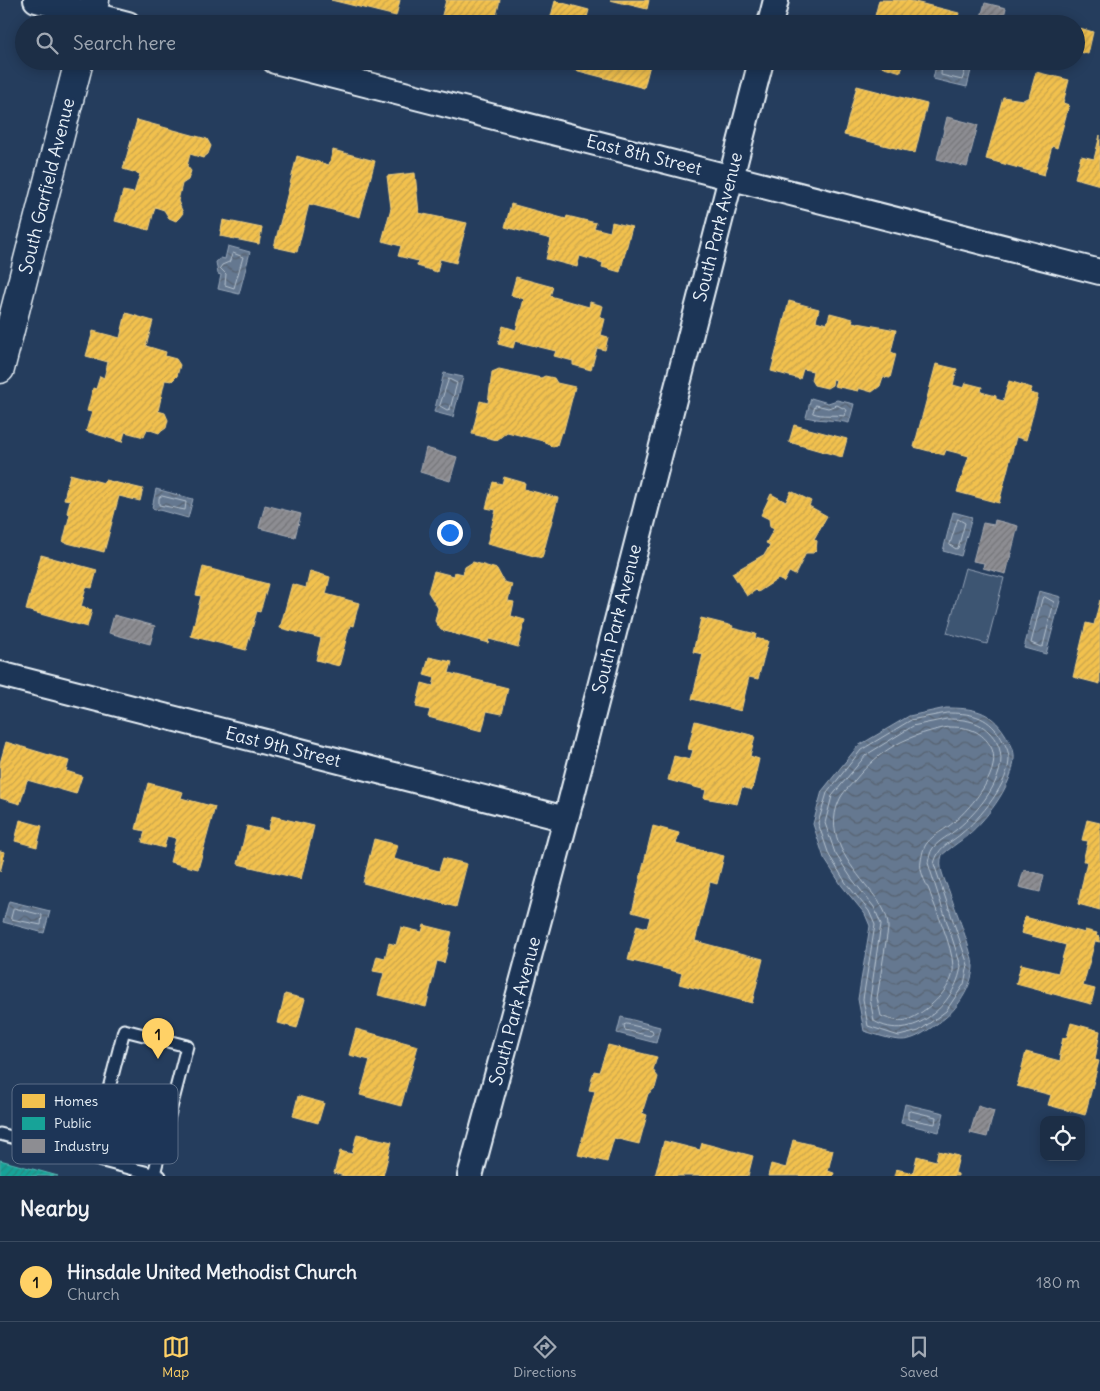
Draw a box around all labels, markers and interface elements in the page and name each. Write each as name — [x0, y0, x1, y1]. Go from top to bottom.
search box — [15, 15, 1085, 70]
icon: search — [33, 29, 61, 57]
text: Search here — [73, 31, 176, 55]
street label: South Garfield Avenue — [13, 95, 80, 276]
street label: East 8th Street — [584, 129, 704, 180]
street label: South Park Avenue — [688, 150, 747, 304]
your location — [437, 520, 463, 546]
street label: South Park Avenue — [587, 542, 646, 696]
street label: East 9th Street — [223, 721, 343, 772]
street label: South Park Avenue — [484, 934, 545, 1088]
pin: 1 — [142, 1018, 174, 1059]
legend — [12, 1084, 178, 1164]
text: Homes — [54, 1092, 98, 1110]
text: Public — [54, 1114, 92, 1132]
map controls — [1040, 1116, 1085, 1161]
button: locate — [1040, 1116, 1085, 1161]
text: Industry — [54, 1137, 109, 1155]
text: Nearby — [20, 1195, 90, 1222]
text: Hinsdale United Methodist Church — [67, 1260, 357, 1284]
text: 1 — [33, 1272, 39, 1292]
text: 180 m — [1036, 1272, 1080, 1292]
text: Church — [67, 1284, 120, 1304]
tab: Map — [162, 1333, 190, 1381]
tab: Directions — [513, 1333, 576, 1381]
tab: Saved — [900, 1333, 938, 1381]

